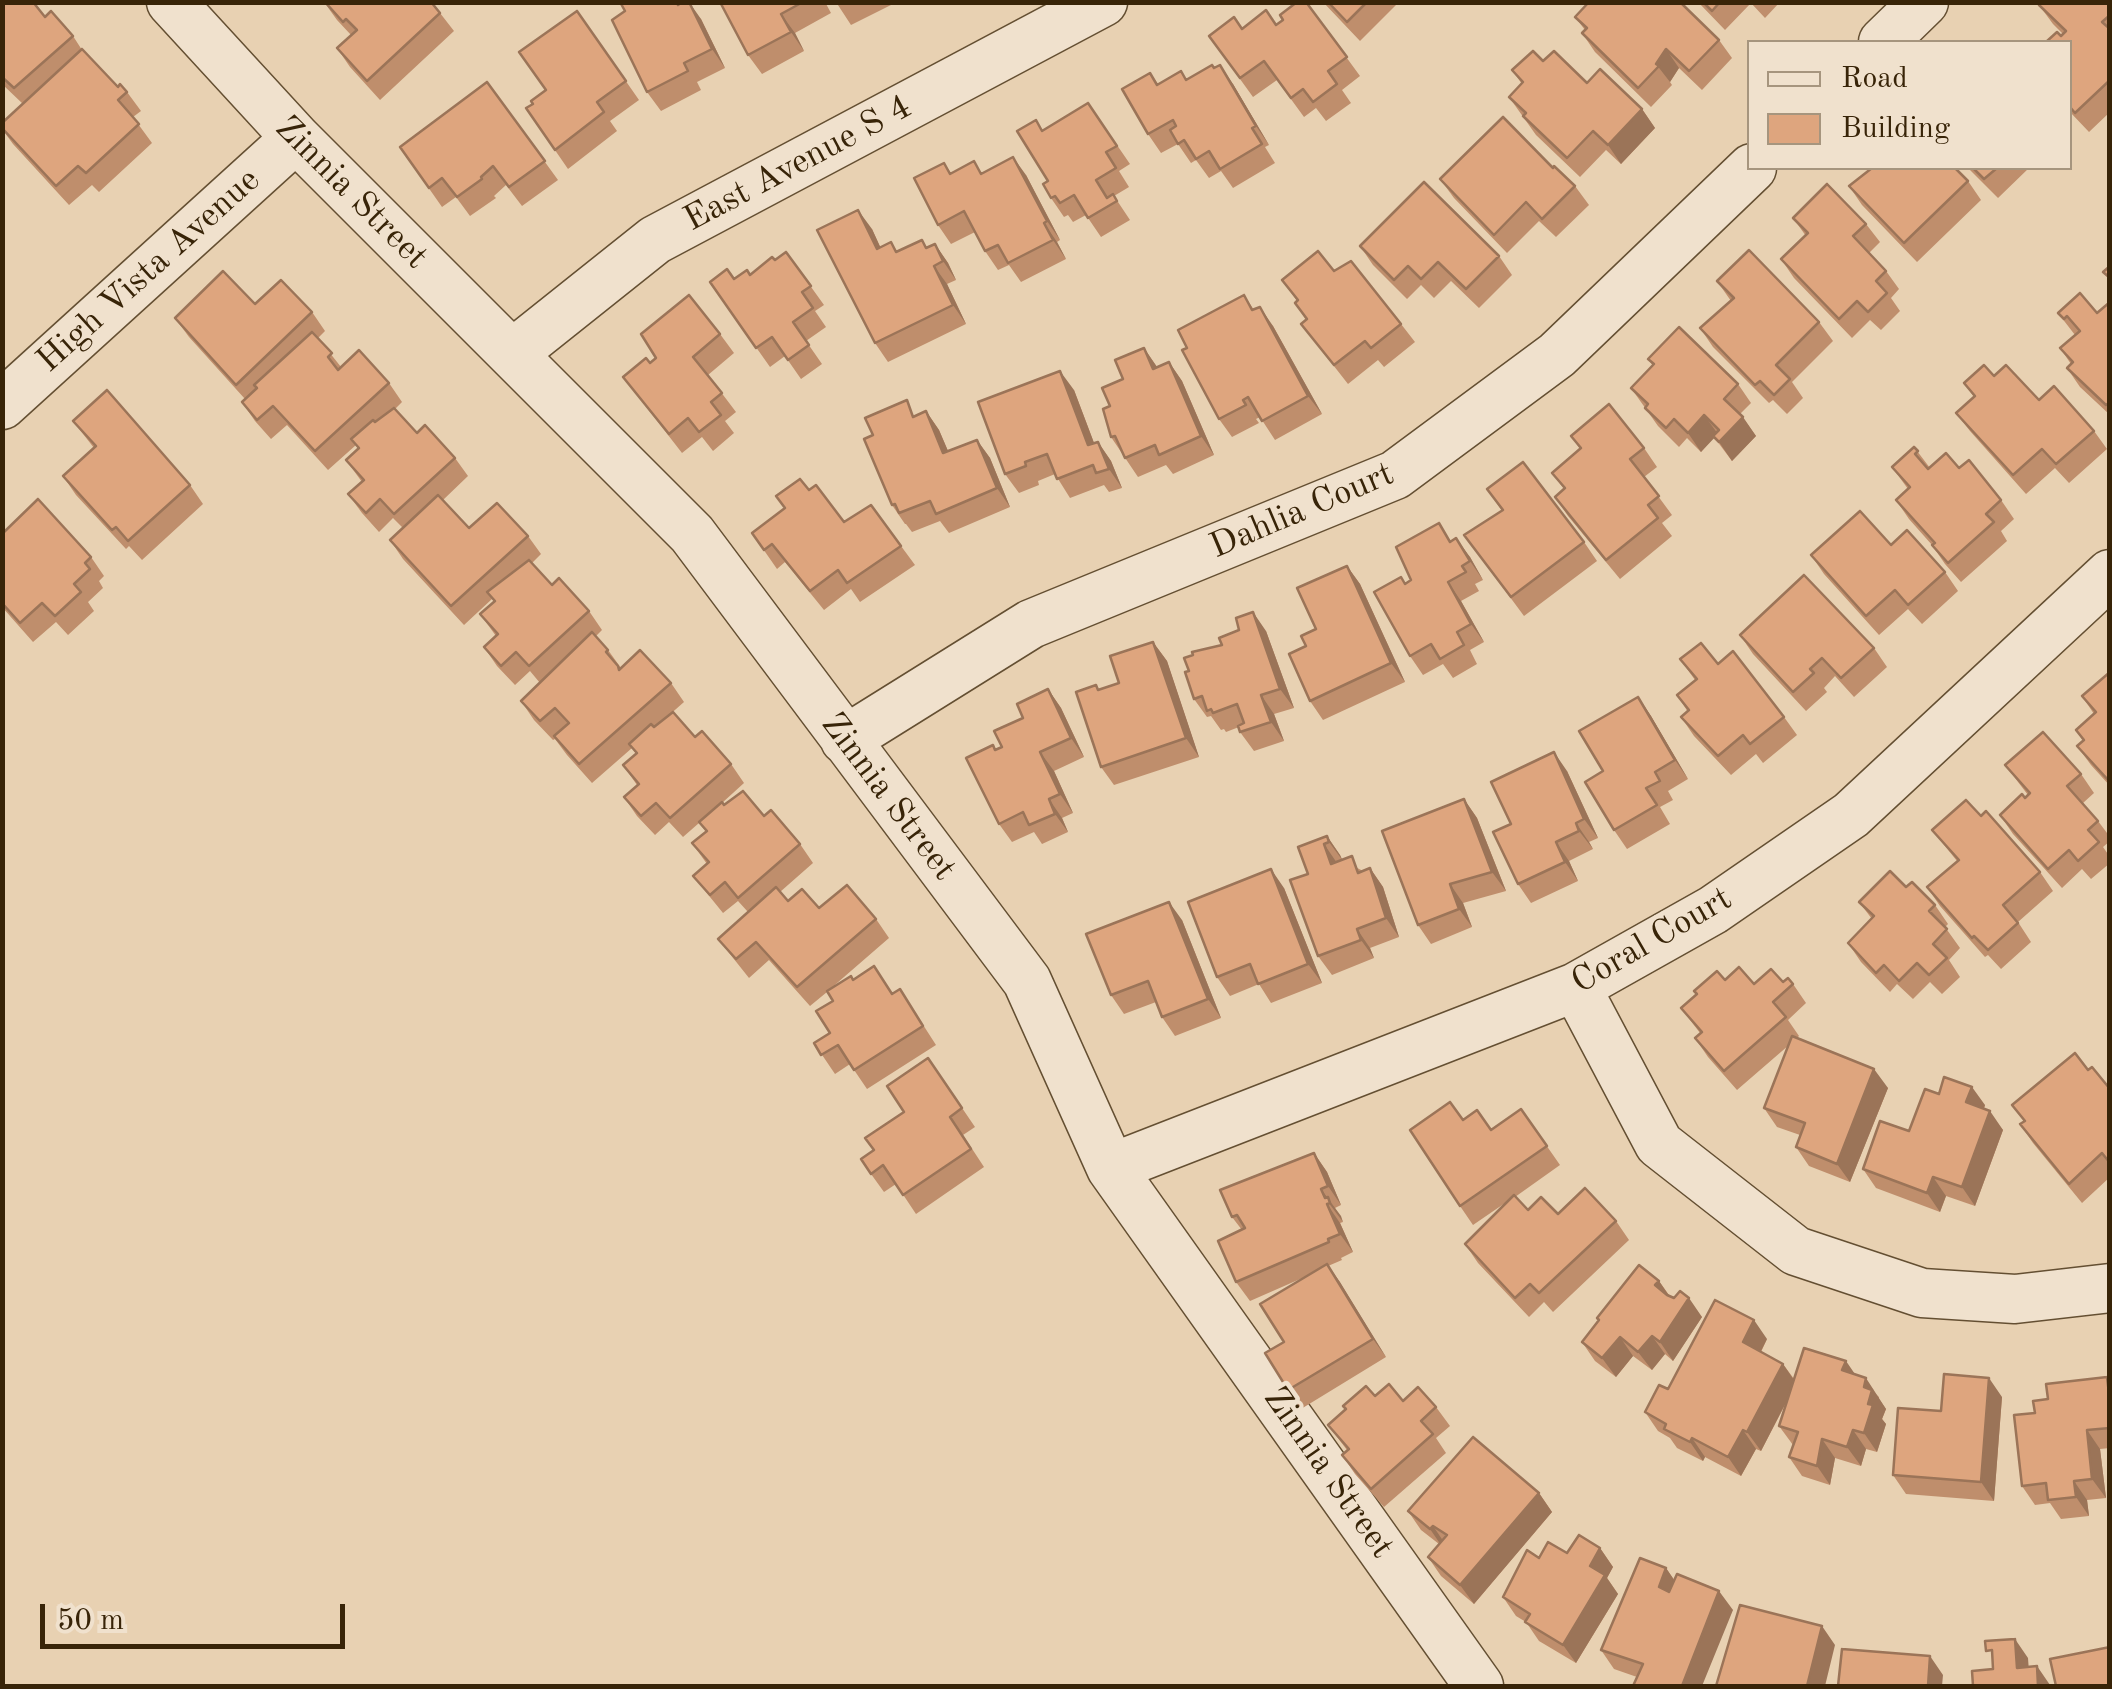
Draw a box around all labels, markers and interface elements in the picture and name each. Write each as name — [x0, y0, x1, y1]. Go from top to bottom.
legend — [1747, 40, 2072, 170]
text: Road — [1841, 64, 1908, 94]
street label: East Avenue S 4 — [677, 86, 919, 242]
street label: Zinnia Street — [266, 108, 436, 278]
text: Building — [1841, 114, 1950, 144]
street label: High Vista Avenue — [29, 160, 269, 382]
street label: Dahlia Court — [1204, 453, 1400, 569]
street label: Zinnia Street — [811, 705, 965, 889]
street label: Coral Court — [1565, 878, 1739, 1004]
street label: Zinnia Street — [1254, 1379, 1402, 1567]
scale bar — [45, 1584, 350, 1646]
text: 50 m — [57, 1606, 124, 1636]

